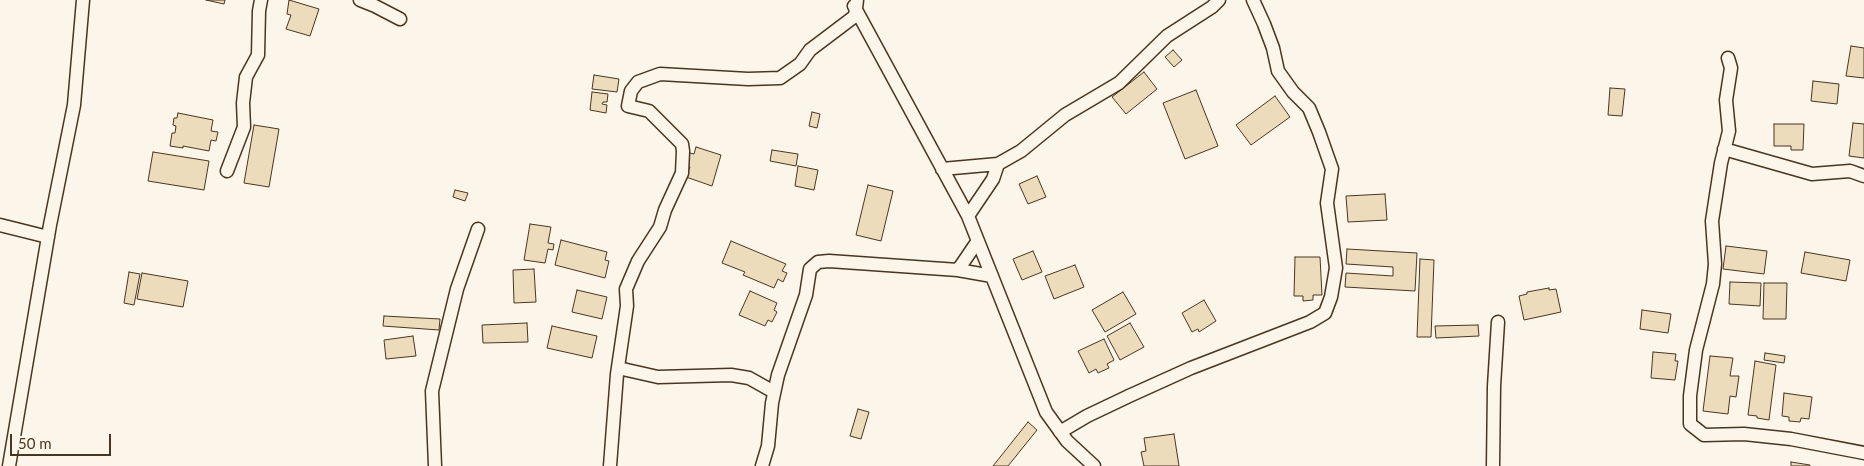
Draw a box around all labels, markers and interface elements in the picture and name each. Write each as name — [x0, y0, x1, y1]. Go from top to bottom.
scale bar — [12, 424, 114, 456]
text: 50 m — [18, 434, 52, 452]

